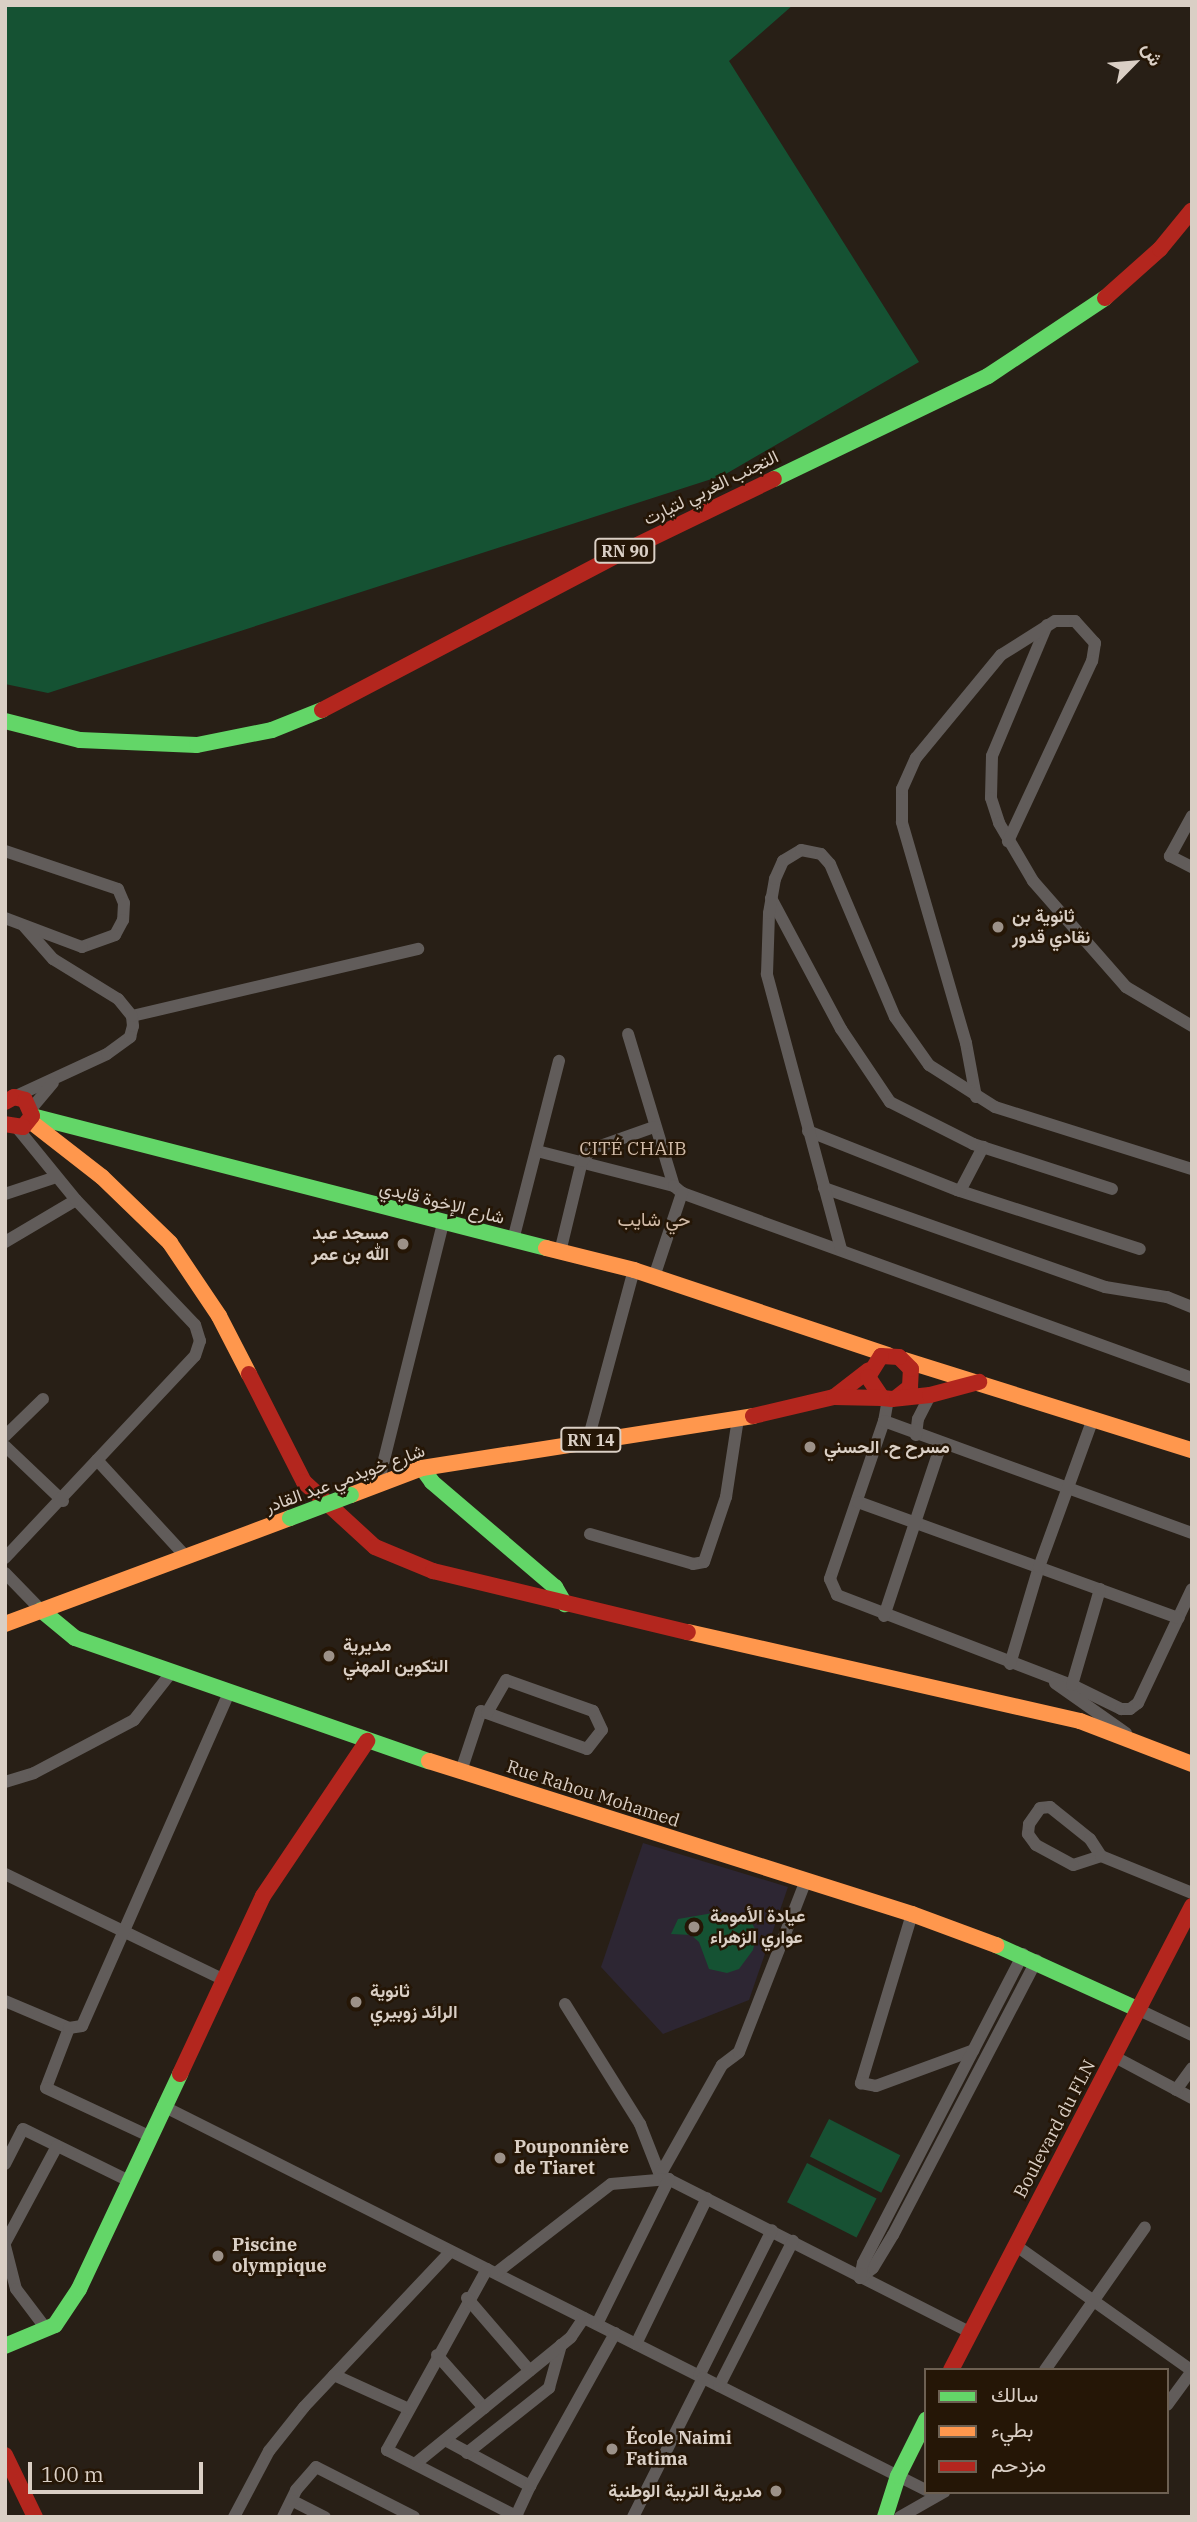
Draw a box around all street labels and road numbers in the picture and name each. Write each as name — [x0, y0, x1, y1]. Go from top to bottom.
street label: التجنب الغربي لتيارت — [640, 446, 782, 530]
road number: RN 90 — [594, 538, 656, 564]
street label: شارع الإخوة قايدي — [377, 1177, 507, 1229]
road number: RN 14 — [560, 1428, 622, 1452]
street label: شارع خويدمي عبد القادر — [262, 1440, 428, 1518]
street label: Rue Rahou Mohamed — [504, 1756, 682, 1832]
street label: Boulevard du FLN — [1010, 2056, 1100, 2202]

